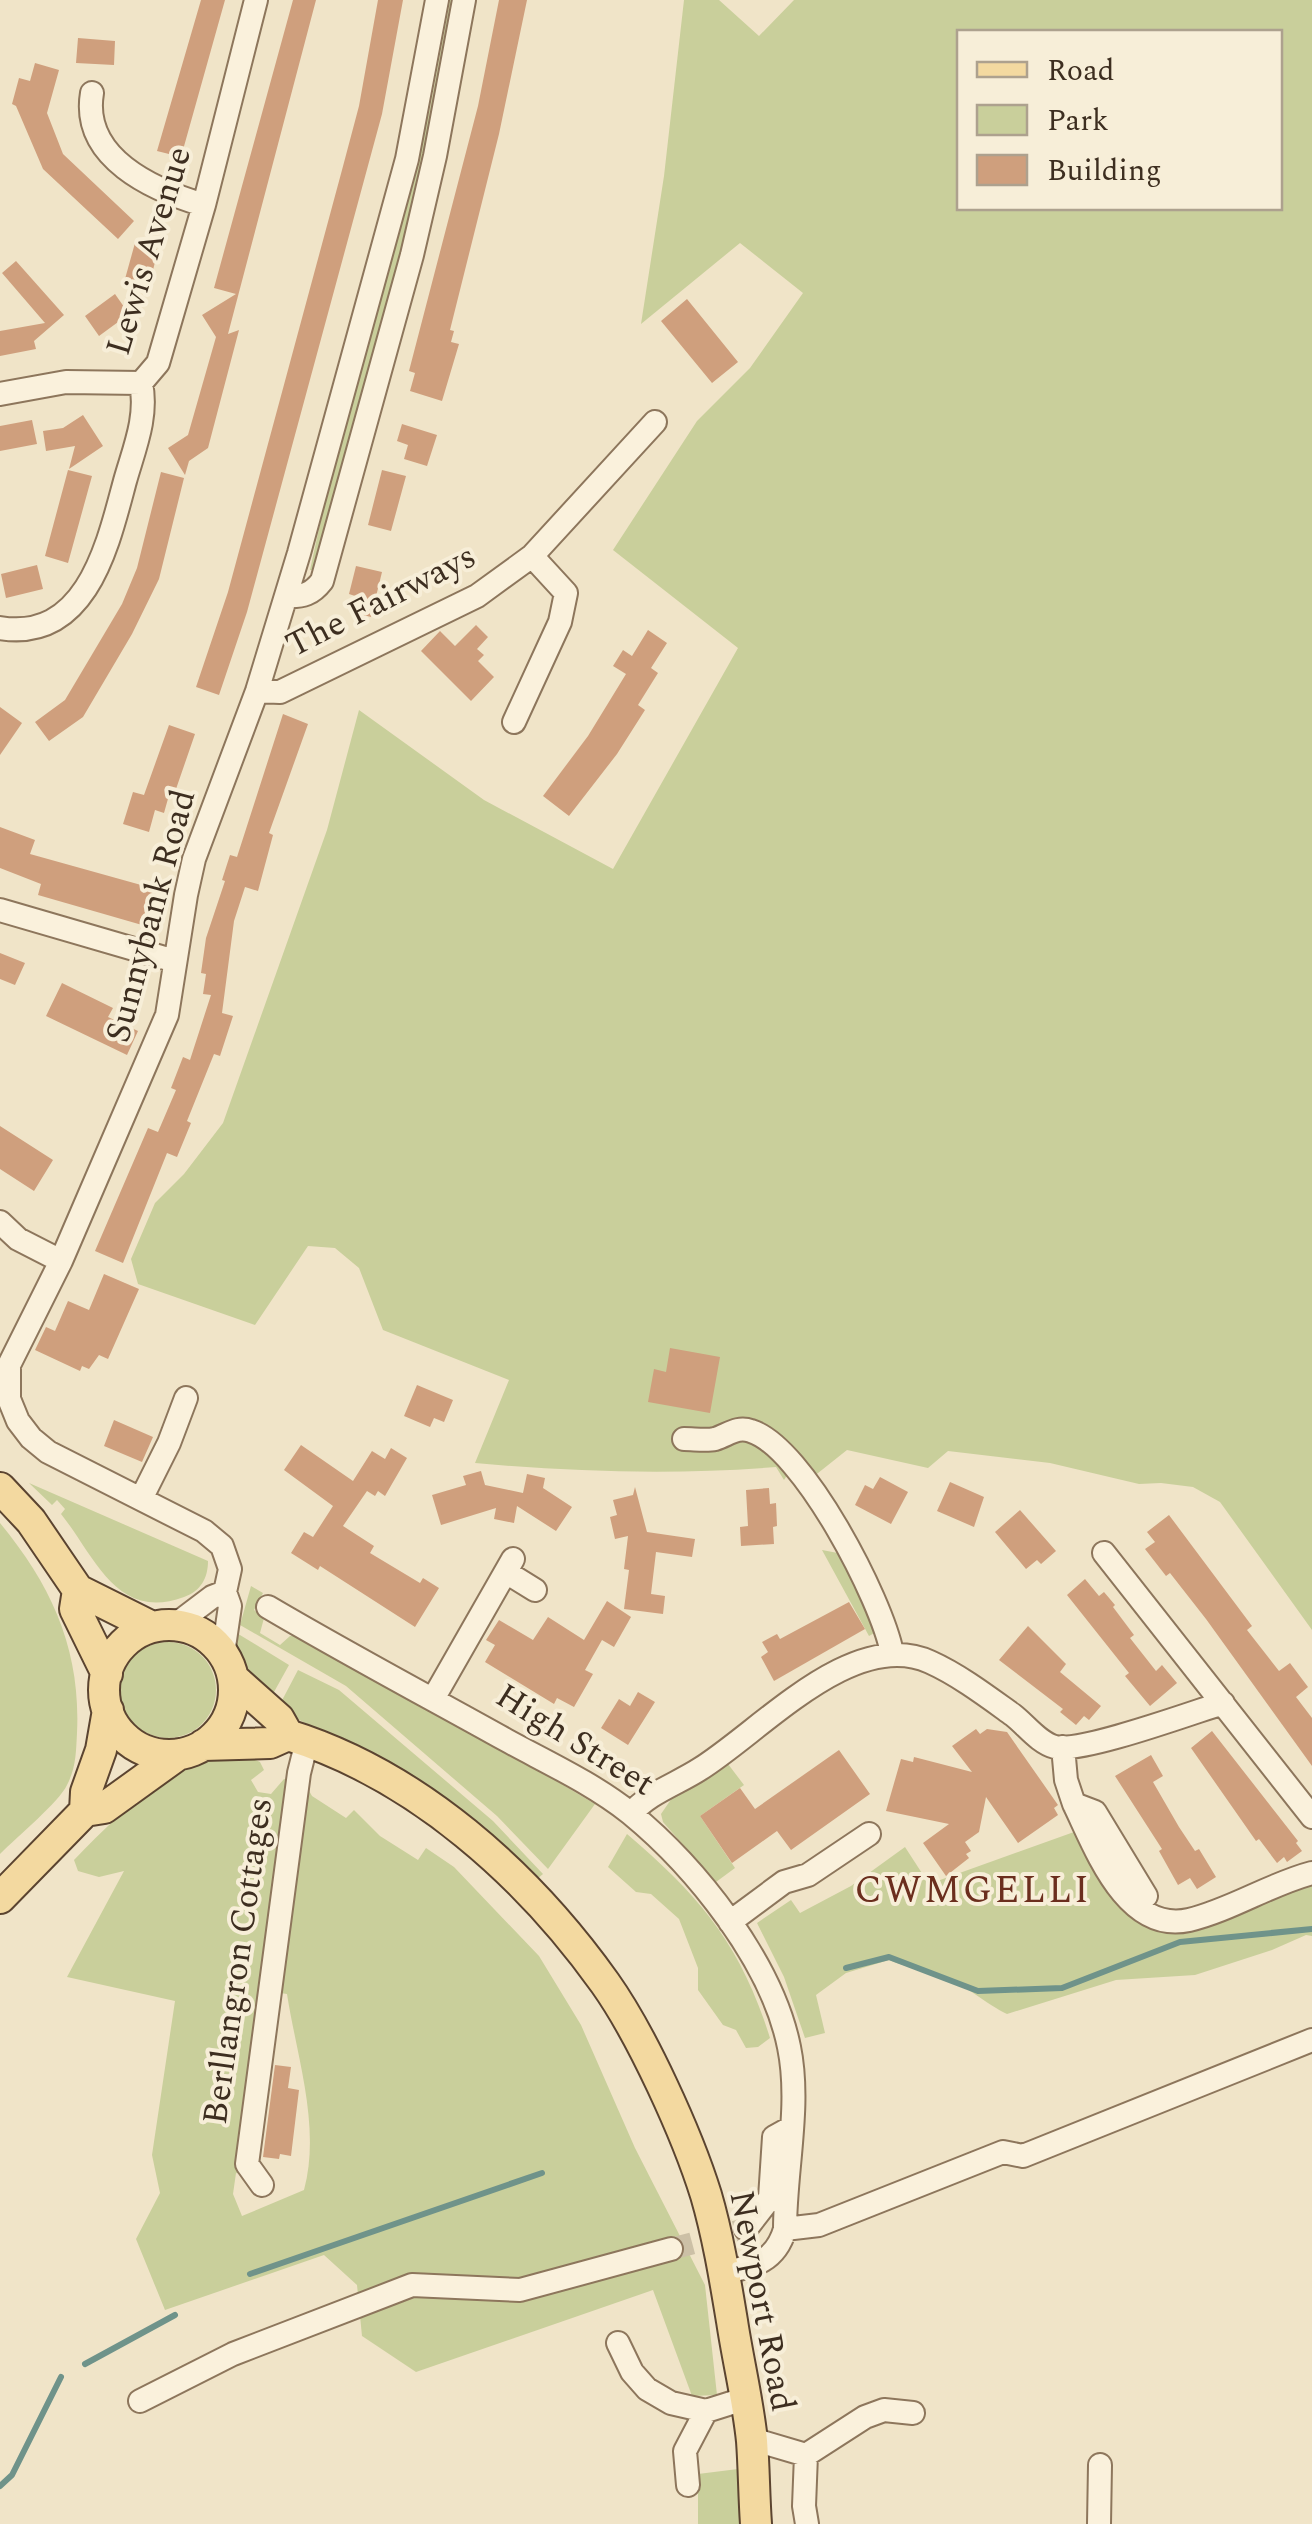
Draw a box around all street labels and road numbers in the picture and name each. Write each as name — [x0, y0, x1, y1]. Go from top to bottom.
street label: Lewis Avenue — [92, 140, 206, 362]
street label: The Fairways — [276, 530, 486, 672]
street label: Sunnybank Road — [92, 784, 210, 1048]
street label: High Street — [485, 1670, 665, 1810]
street label: Berllangron Cottages — [189, 1794, 287, 2128]
street label: Newport Road — [715, 2186, 809, 2416]

